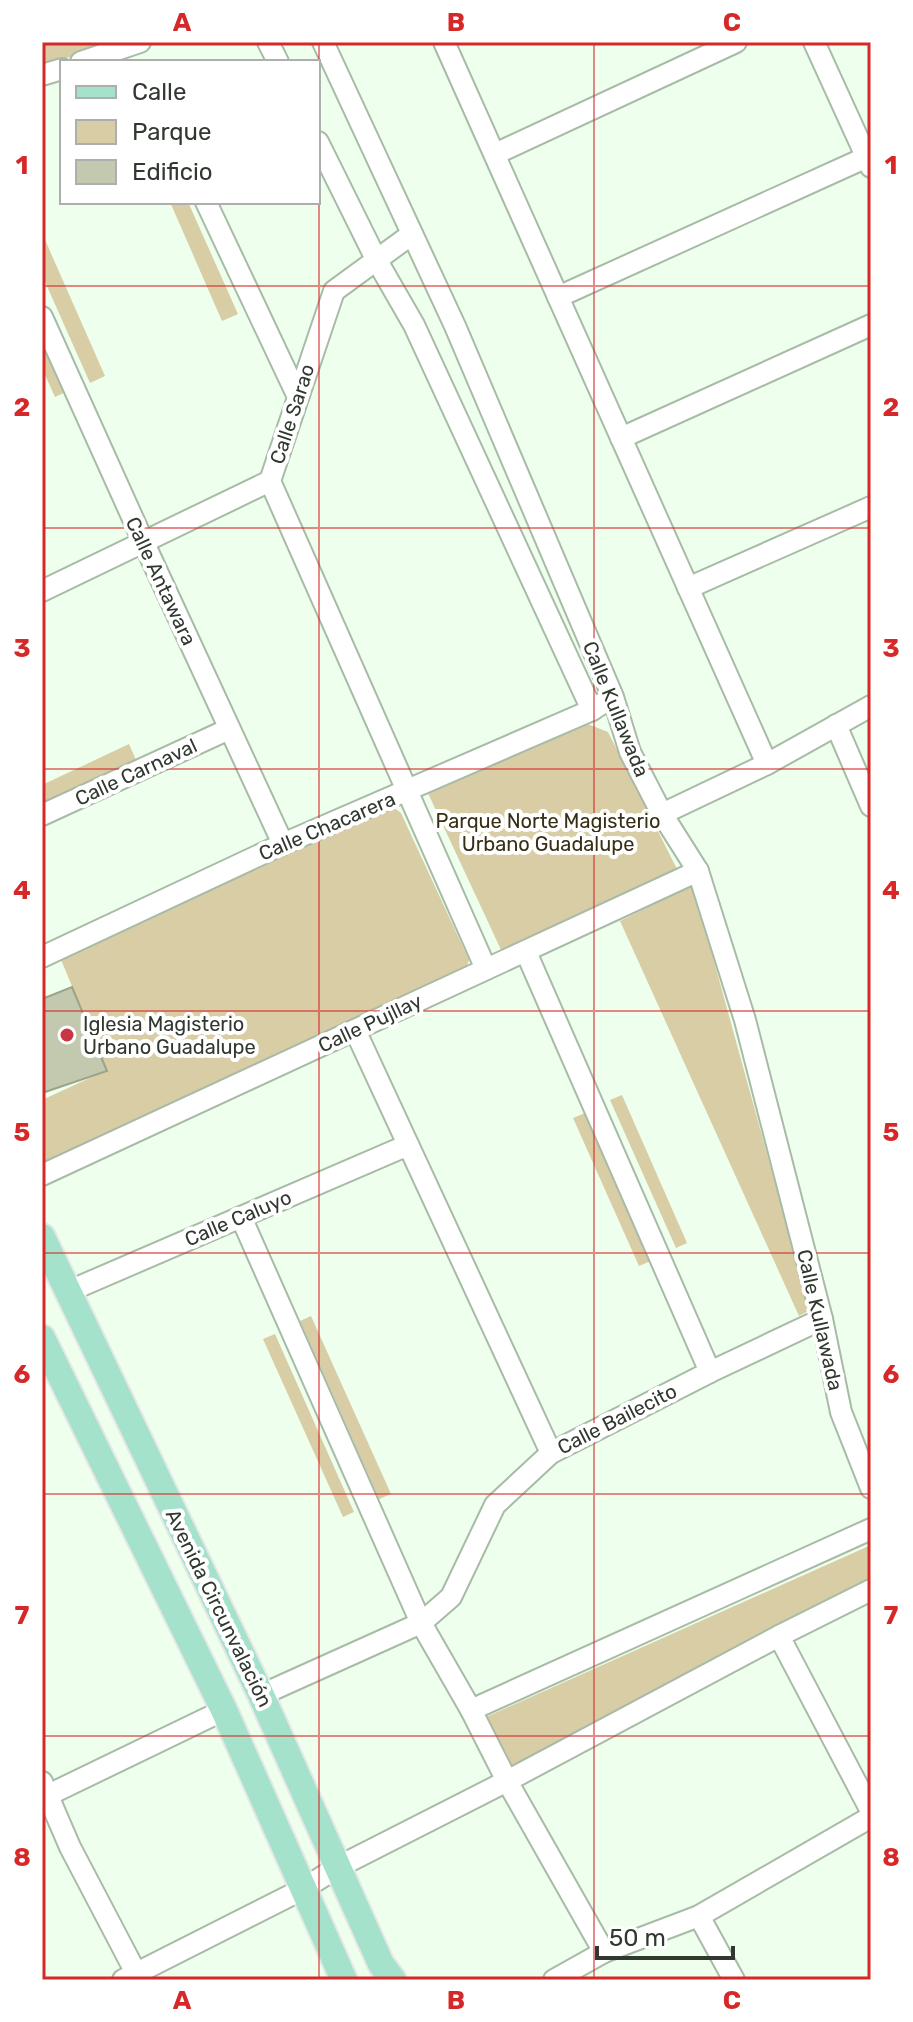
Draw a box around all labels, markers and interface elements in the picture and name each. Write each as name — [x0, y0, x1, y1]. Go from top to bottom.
text: A — [173, 7, 192, 38]
text: B — [447, 7, 465, 38]
text: C — [723, 7, 741, 38]
legend — [60, 60, 320, 204]
text: Calle — [132, 78, 186, 106]
text: Parque — [132, 118, 211, 146]
text: 1 — [16, 150, 28, 181]
text: 1 — [885, 150, 897, 181]
text: Edificio — [132, 158, 213, 186]
street label: Calle Sarao — [265, 361, 319, 467]
text: 2 — [14, 392, 30, 423]
text: 2 — [883, 392, 899, 423]
street label: Calle Antawara — [121, 513, 201, 649]
text: 3 — [13, 633, 31, 664]
text: 3 — [882, 633, 900, 664]
street label: Calle Kullawada — [578, 638, 654, 780]
street label: Calle Carnaval — [71, 733, 201, 811]
street label: Calle Chacarera — [255, 786, 399, 866]
park label: Parque Norte Magisterio Urbano Guadalupe — [436, 809, 660, 856]
text: 4 — [13, 875, 31, 906]
text: 4 — [882, 875, 900, 906]
street label: Calle Pujllay — [314, 989, 426, 1057]
place label: Iglesia Magisterio Urbano Guadalupe — [83, 1012, 256, 1059]
marker: Iglesia Magisterio Urbano Guadalupe — [58, 1026, 76, 1044]
text: 5 — [14, 1117, 30, 1148]
text: 5 — [883, 1117, 899, 1148]
street label: Calle Caluyo — [181, 1185, 295, 1251]
street label: Calle Kullawada — [792, 1247, 848, 1393]
text: 6 — [14, 1359, 31, 1390]
text: 6 — [883, 1359, 900, 1390]
street label: Calle Bailecito — [553, 1379, 681, 1459]
street label: Avenida Circunvalación — [161, 1505, 277, 1711]
text: 7 — [15, 1600, 30, 1631]
text: 7 — [884, 1600, 899, 1631]
text: 8 — [13, 1842, 31, 1873]
text: 8 — [882, 1842, 900, 1873]
scale bar — [597, 1910, 733, 1960]
text: 50 m — [609, 1924, 666, 1952]
text: A — [173, 1985, 192, 2016]
text: B — [447, 1985, 465, 2016]
text: C — [723, 1985, 741, 2016]

